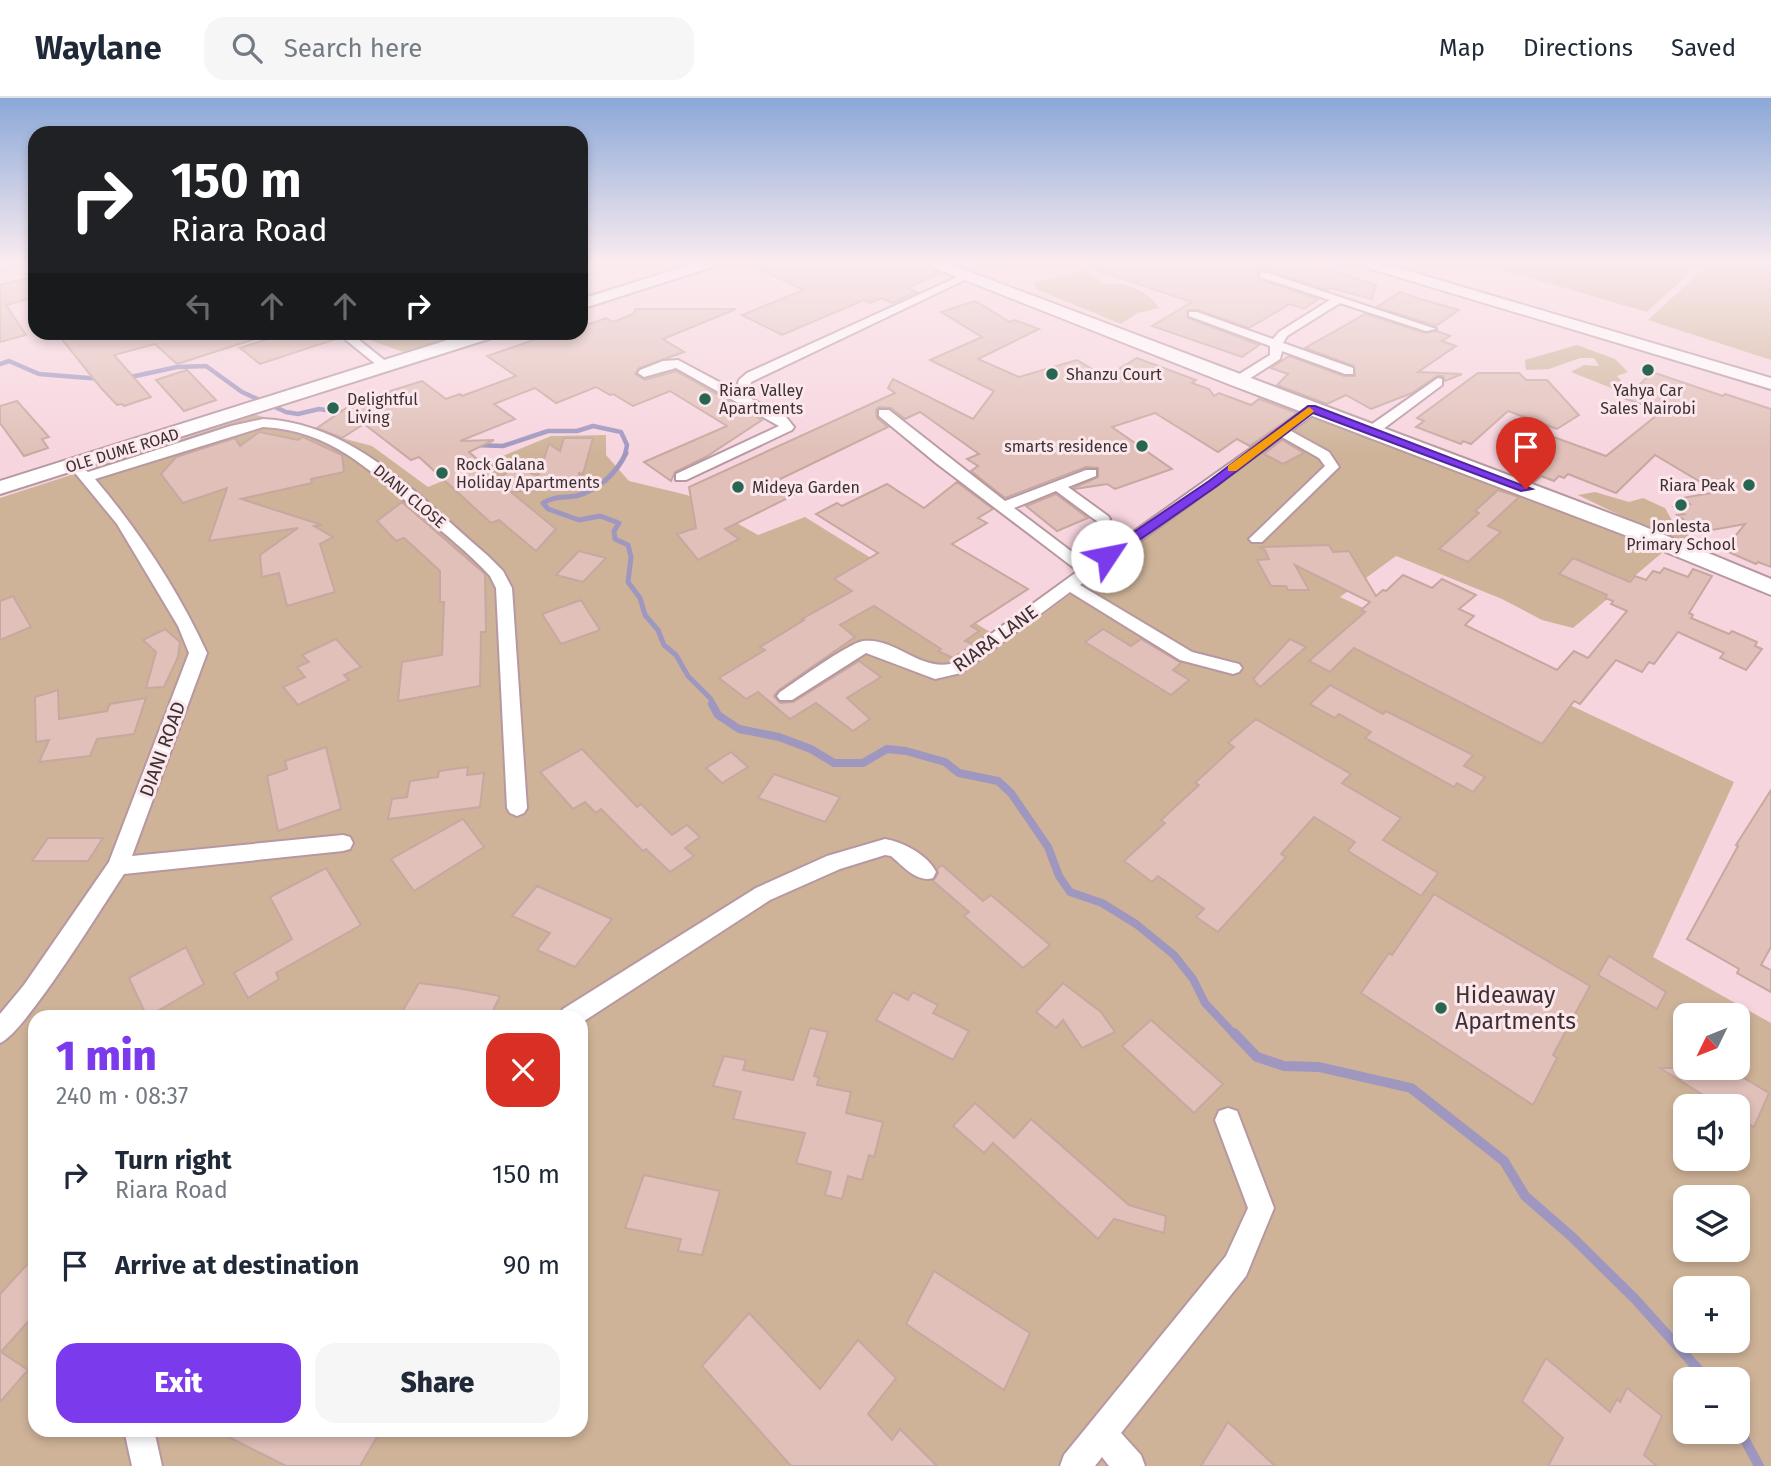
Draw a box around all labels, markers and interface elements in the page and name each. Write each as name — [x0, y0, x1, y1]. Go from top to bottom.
search box — [204, 17, 694, 80]
text: Waylane — [35, 28, 162, 68]
icon: search — [228, 29, 266, 67]
text: Search here — [284, 33, 423, 64]
text: Map — [1439, 34, 1485, 62]
text: Directions — [1523, 34, 1633, 62]
text: Saved — [1671, 34, 1736, 62]
text: 150 m — [171, 151, 302, 210]
icon: right — [56, 154, 147, 245]
text: Riara Road — [171, 211, 328, 249]
icon: left — [180, 287, 218, 325]
icon: ahead — [253, 287, 291, 325]
icon: ahead — [326, 287, 364, 325]
icon: right — [399, 287, 437, 325]
marker: Yahya Car Sales Nairobi — [1640, 362, 1656, 378]
place label: Shanzu Court — [1066, 365, 1162, 384]
marker: Shanzu Court — [1044, 366, 1060, 382]
place label: Riara Valley Apartments — [719, 381, 803, 418]
place label: Yahya Car Sales Nairobi — [1600, 381, 1696, 418]
place label: Delightful Living — [347, 390, 418, 427]
marker: Riara Valley Apartments — [697, 391, 713, 407]
marker: Delightful Living — [325, 400, 341, 416]
pin — [1496, 417, 1556, 489]
street label: OLE DUME ROAD — [63, 424, 181, 477]
icon: arrive — [1507, 428, 1545, 466]
place label: smarts residence — [1004, 437, 1128, 456]
marker: smarts residence — [1134, 438, 1150, 454]
place label: Rock Galana Holiday Apartments — [456, 455, 600, 492]
street label: DIANI CLOSE — [370, 461, 450, 532]
marker: Rock Galana Holiday Apartments — [434, 465, 450, 481]
place label: Riara Peak — [1659, 476, 1736, 495]
marker: Riara Peak — [1741, 477, 1757, 493]
place label: Mideya Garden — [752, 478, 860, 497]
marker: Mideya Garden — [730, 479, 746, 495]
marker: Jonlesta Primary School — [1673, 497, 1689, 513]
place label: Jonlesta Primary School — [1626, 517, 1736, 554]
position arrow — [1070, 519, 1144, 593]
street label: RIARA LANE — [949, 600, 1042, 677]
street label: DIANI ROAD — [135, 698, 190, 800]
place label: Hideaway Apartments — [1455, 981, 1576, 1035]
marker: Hideaway Apartments — [1433, 1000, 1449, 1016]
north arrow — [1673, 1003, 1750, 1080]
map controls — [1673, 1003, 1750, 1444]
text: 1 min — [56, 1031, 157, 1081]
button: close — [486, 1033, 560, 1107]
text: 240 m · 08:37 — [56, 1082, 188, 1110]
button: sound — [1673, 1094, 1750, 1171]
text: Turn right — [115, 1145, 232, 1176]
icon: right — [56, 1156, 94, 1194]
text: 150 m — [492, 1159, 560, 1190]
text: Riara Road — [115, 1176, 228, 1204]
button: layers — [1673, 1185, 1750, 1262]
icon: arrive — [56, 1247, 94, 1285]
text: Arrive at destination — [115, 1250, 359, 1281]
text: 90 m — [503, 1250, 560, 1281]
button: + — [1673, 1276, 1750, 1353]
button: Exit — [56, 1343, 301, 1423]
button: Share — [315, 1343, 560, 1423]
button: − — [1673, 1367, 1750, 1444]

